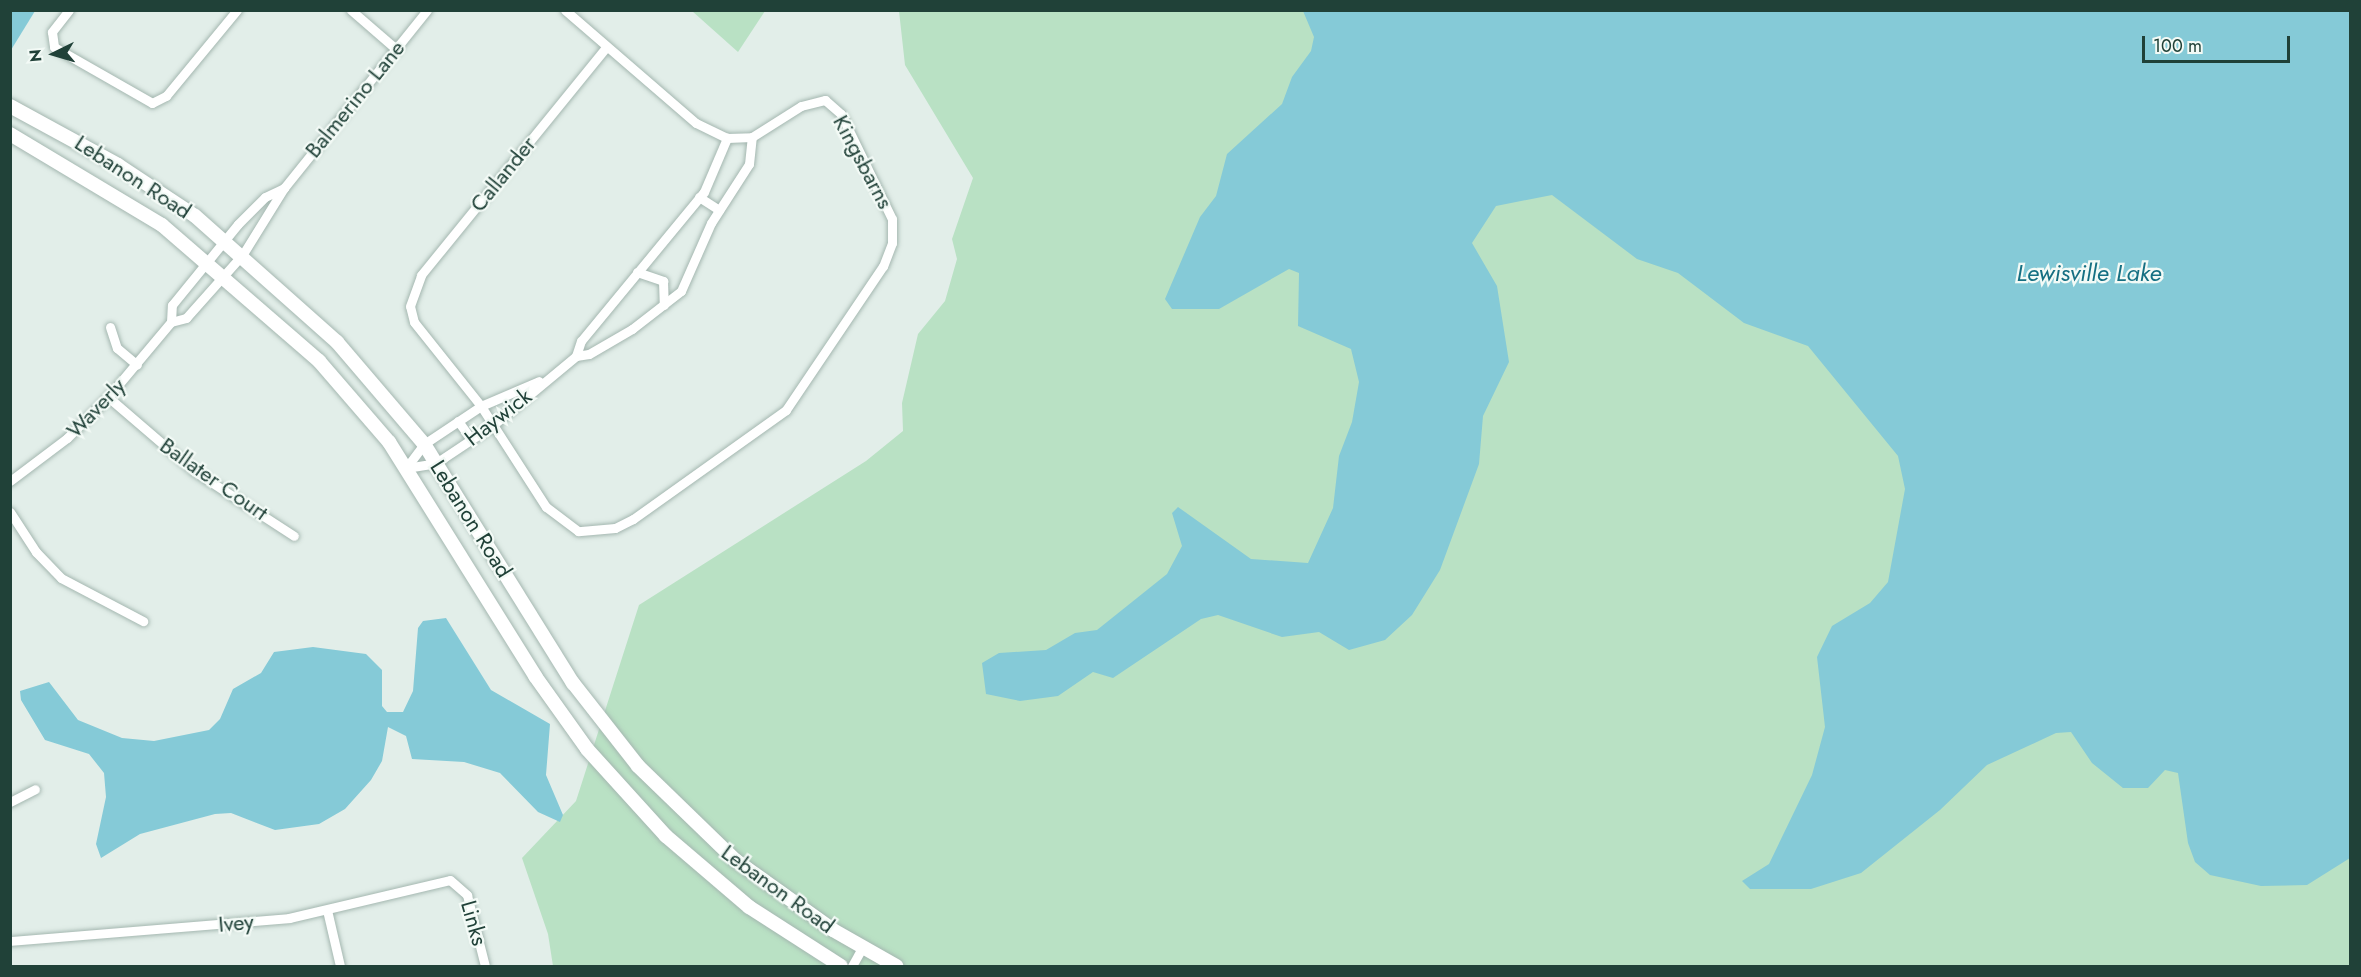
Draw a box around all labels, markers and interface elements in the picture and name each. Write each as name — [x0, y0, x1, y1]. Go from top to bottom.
north arrow — [24, 24, 84, 84]
scale bar — [2145, 24, 2294, 62]
text: 100 m — [2153, 33, 2202, 59]
street label: Balmerino Lane — [300, 35, 410, 163]
text: N — [24, 48, 48, 63]
street label: Kingsbarns — [827, 111, 899, 213]
street label: Lebanon Road — [70, 130, 196, 224]
street label: Callander — [465, 131, 541, 217]
water label: Lewisville Lake — [2016, 259, 2162, 287]
street label: Waverly — [61, 373, 131, 443]
street label: Haywick — [459, 383, 537, 451]
street label: Ballater Court — [155, 432, 273, 526]
street label: Lebanon Road — [424, 455, 518, 583]
street label: Lebanon Road — [716, 839, 840, 939]
street label: Links — [455, 897, 493, 949]
street label: Ivey — [217, 908, 255, 938]

